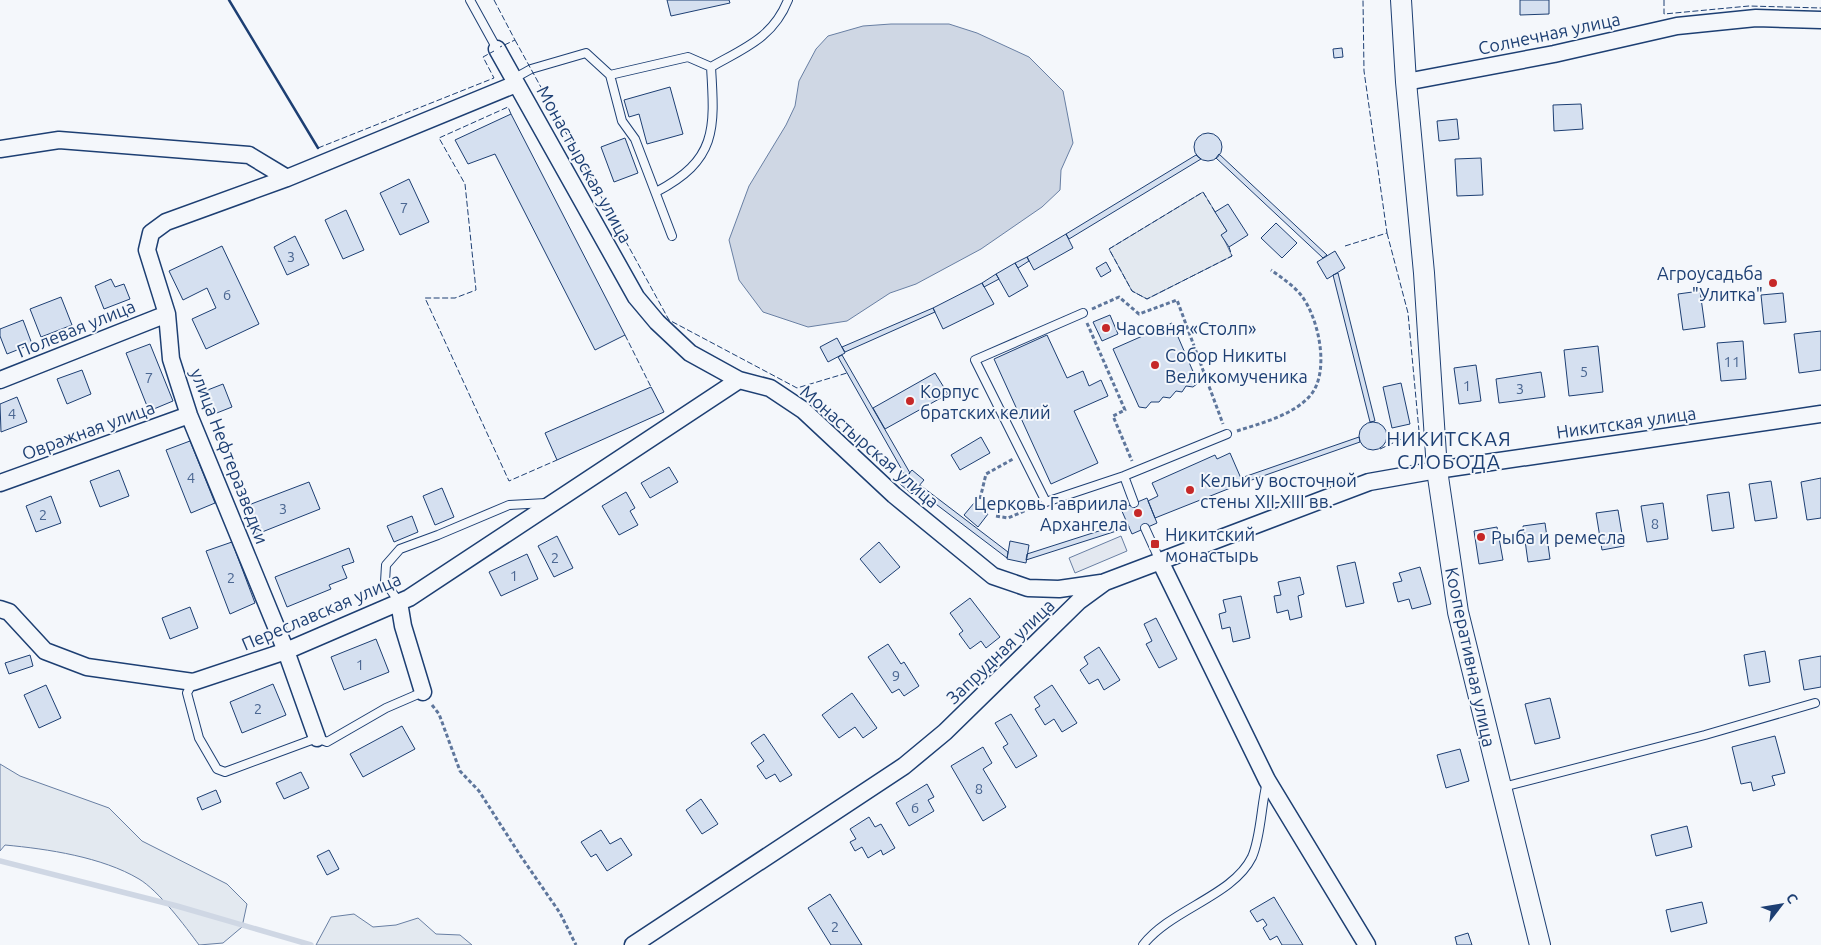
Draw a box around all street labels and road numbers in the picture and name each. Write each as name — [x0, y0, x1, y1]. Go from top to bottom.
street label: Солнечная улица — [1476, 8, 1622, 58]
street label: Монастырская улица — [533, 82, 637, 246]
street label: Полевая улица — [14, 295, 138, 361]
street label: улица Нефтеразведки — [187, 365, 273, 547]
street label: Монастырская улица — [797, 381, 943, 511]
street label: Овражная улица — [19, 397, 157, 463]
street label: Никитская улица — [1555, 402, 1697, 442]
street label: Кооперативная улица — [1442, 565, 1500, 749]
street label: Переславская улица — [238, 568, 404, 654]
street label: Запрудная улица — [942, 594, 1058, 708]

